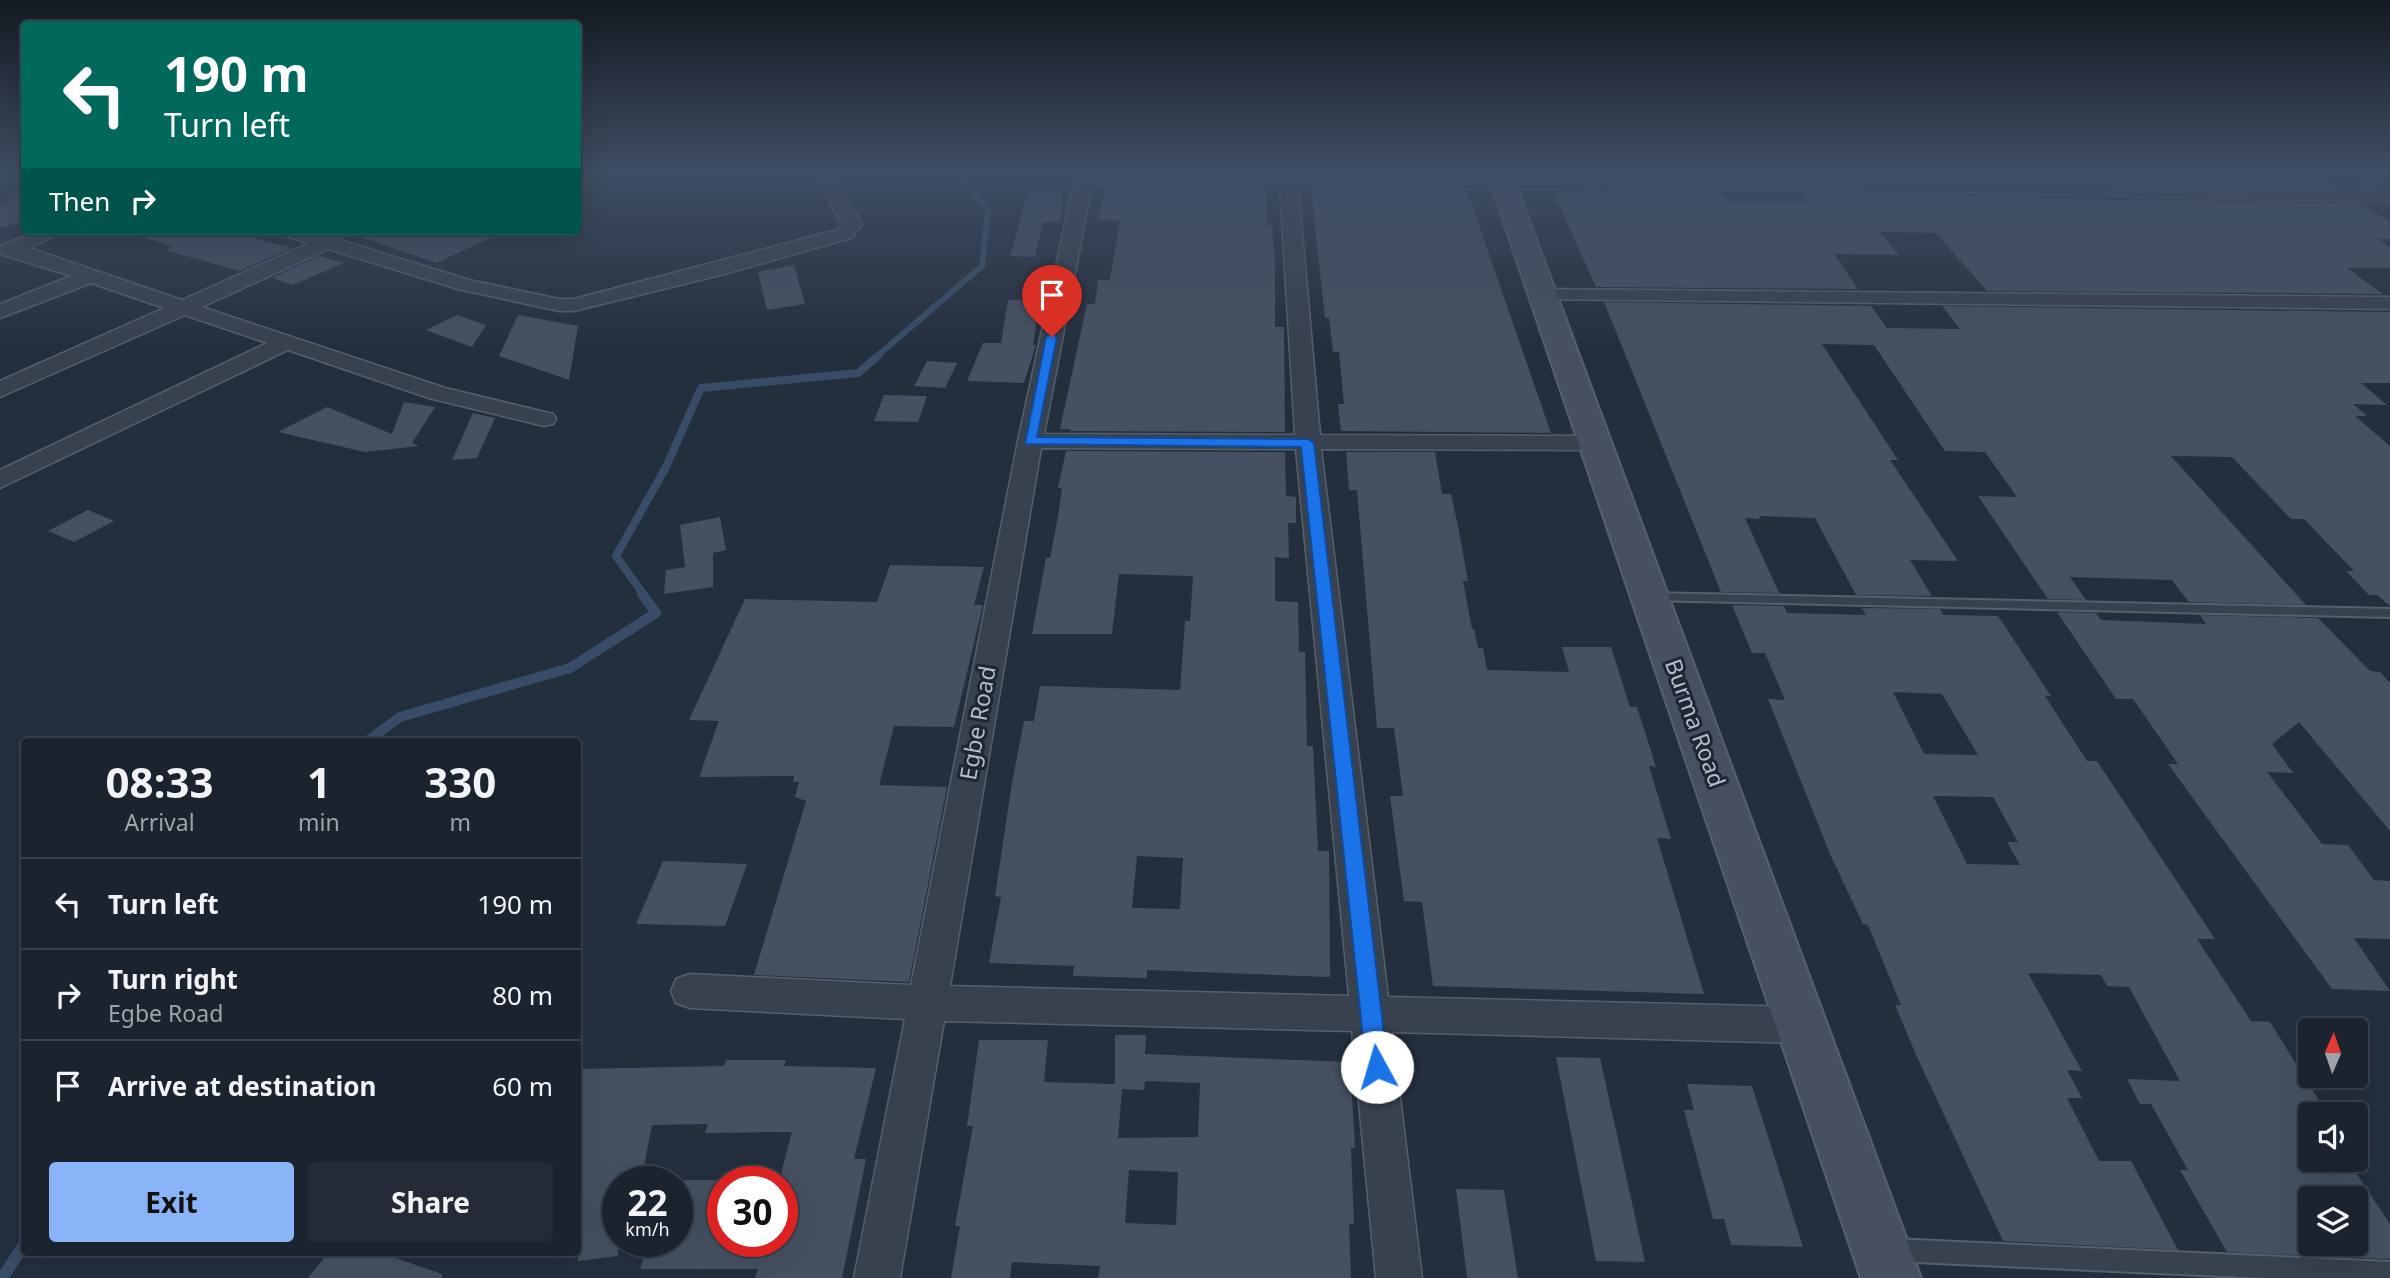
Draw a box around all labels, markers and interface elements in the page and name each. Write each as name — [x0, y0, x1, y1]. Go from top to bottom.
text: 190 m — [164, 40, 309, 106]
icon: left — [49, 49, 140, 140]
text: Turn left — [164, 103, 290, 146]
icon: right — [124, 182, 162, 220]
text: Then — [49, 183, 110, 219]
pin — [1022, 265, 1082, 337]
icon: arrive — [1033, 276, 1071, 314]
street label: Burma Road — [1658, 654, 1734, 791]
street label: Egbe Road — [951, 663, 1003, 782]
text: 08:33 — [106, 753, 213, 810]
text: 1 — [307, 753, 331, 810]
text: 330 — [424, 753, 496, 810]
text: Arrival — [124, 806, 195, 838]
text: min — [298, 806, 340, 838]
text: m — [450, 806, 471, 838]
icon: left — [49, 885, 87, 923]
text: Turn left — [108, 886, 219, 922]
text: 190 m — [477, 886, 553, 922]
text: Turn right — [108, 961, 238, 997]
icon: right — [49, 976, 87, 1014]
text: 80 m — [492, 977, 553, 1013]
text: Egbe Road — [108, 997, 223, 1029]
north arrow — [2298, 1018, 2368, 1088]
map controls — [2298, 1018, 2368, 1256]
position arrow — [1340, 1030, 1414, 1104]
icon: arrive — [49, 1067, 87, 1105]
text: Arrive at destination — [108, 1068, 377, 1104]
text: 60 m — [492, 1068, 553, 1104]
button: sound — [2298, 1102, 2368, 1172]
button: Exit — [49, 1162, 294, 1242]
button: Share — [308, 1162, 553, 1242]
speed limit sign: 30 — [707, 1166, 798, 1257]
text: 22 — [627, 1179, 668, 1226]
button: layers — [2298, 1186, 2368, 1256]
text: km/h — [625, 1217, 670, 1241]

